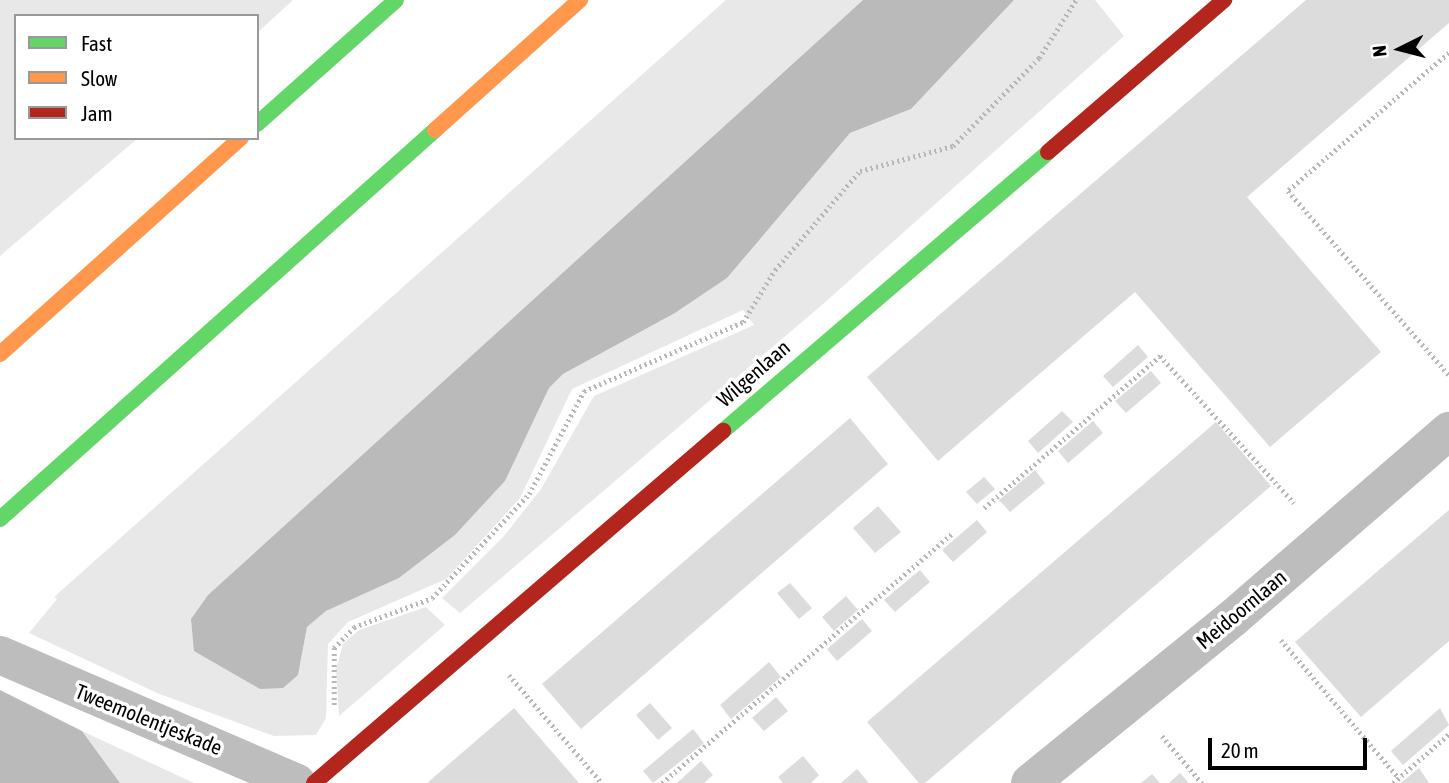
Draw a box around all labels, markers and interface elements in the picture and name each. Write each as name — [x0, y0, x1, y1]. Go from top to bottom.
legend — [14, 14, 259, 140]
north arrow — [1365, 14, 1435, 84]
text: Fast — [81, 31, 112, 55]
text: N — [1368, 44, 1391, 58]
text: Slow — [81, 66, 117, 90]
text: Jam — [81, 101, 113, 125]
street label: Wilgenlaan — [711, 334, 795, 412]
street label: Meidoornlaan — [1191, 564, 1291, 654]
street label: Tweemolentjeskade — [72, 678, 226, 760]
scale bar — [1211, 724, 1370, 768]
text: 20 m — [1221, 738, 1259, 762]

